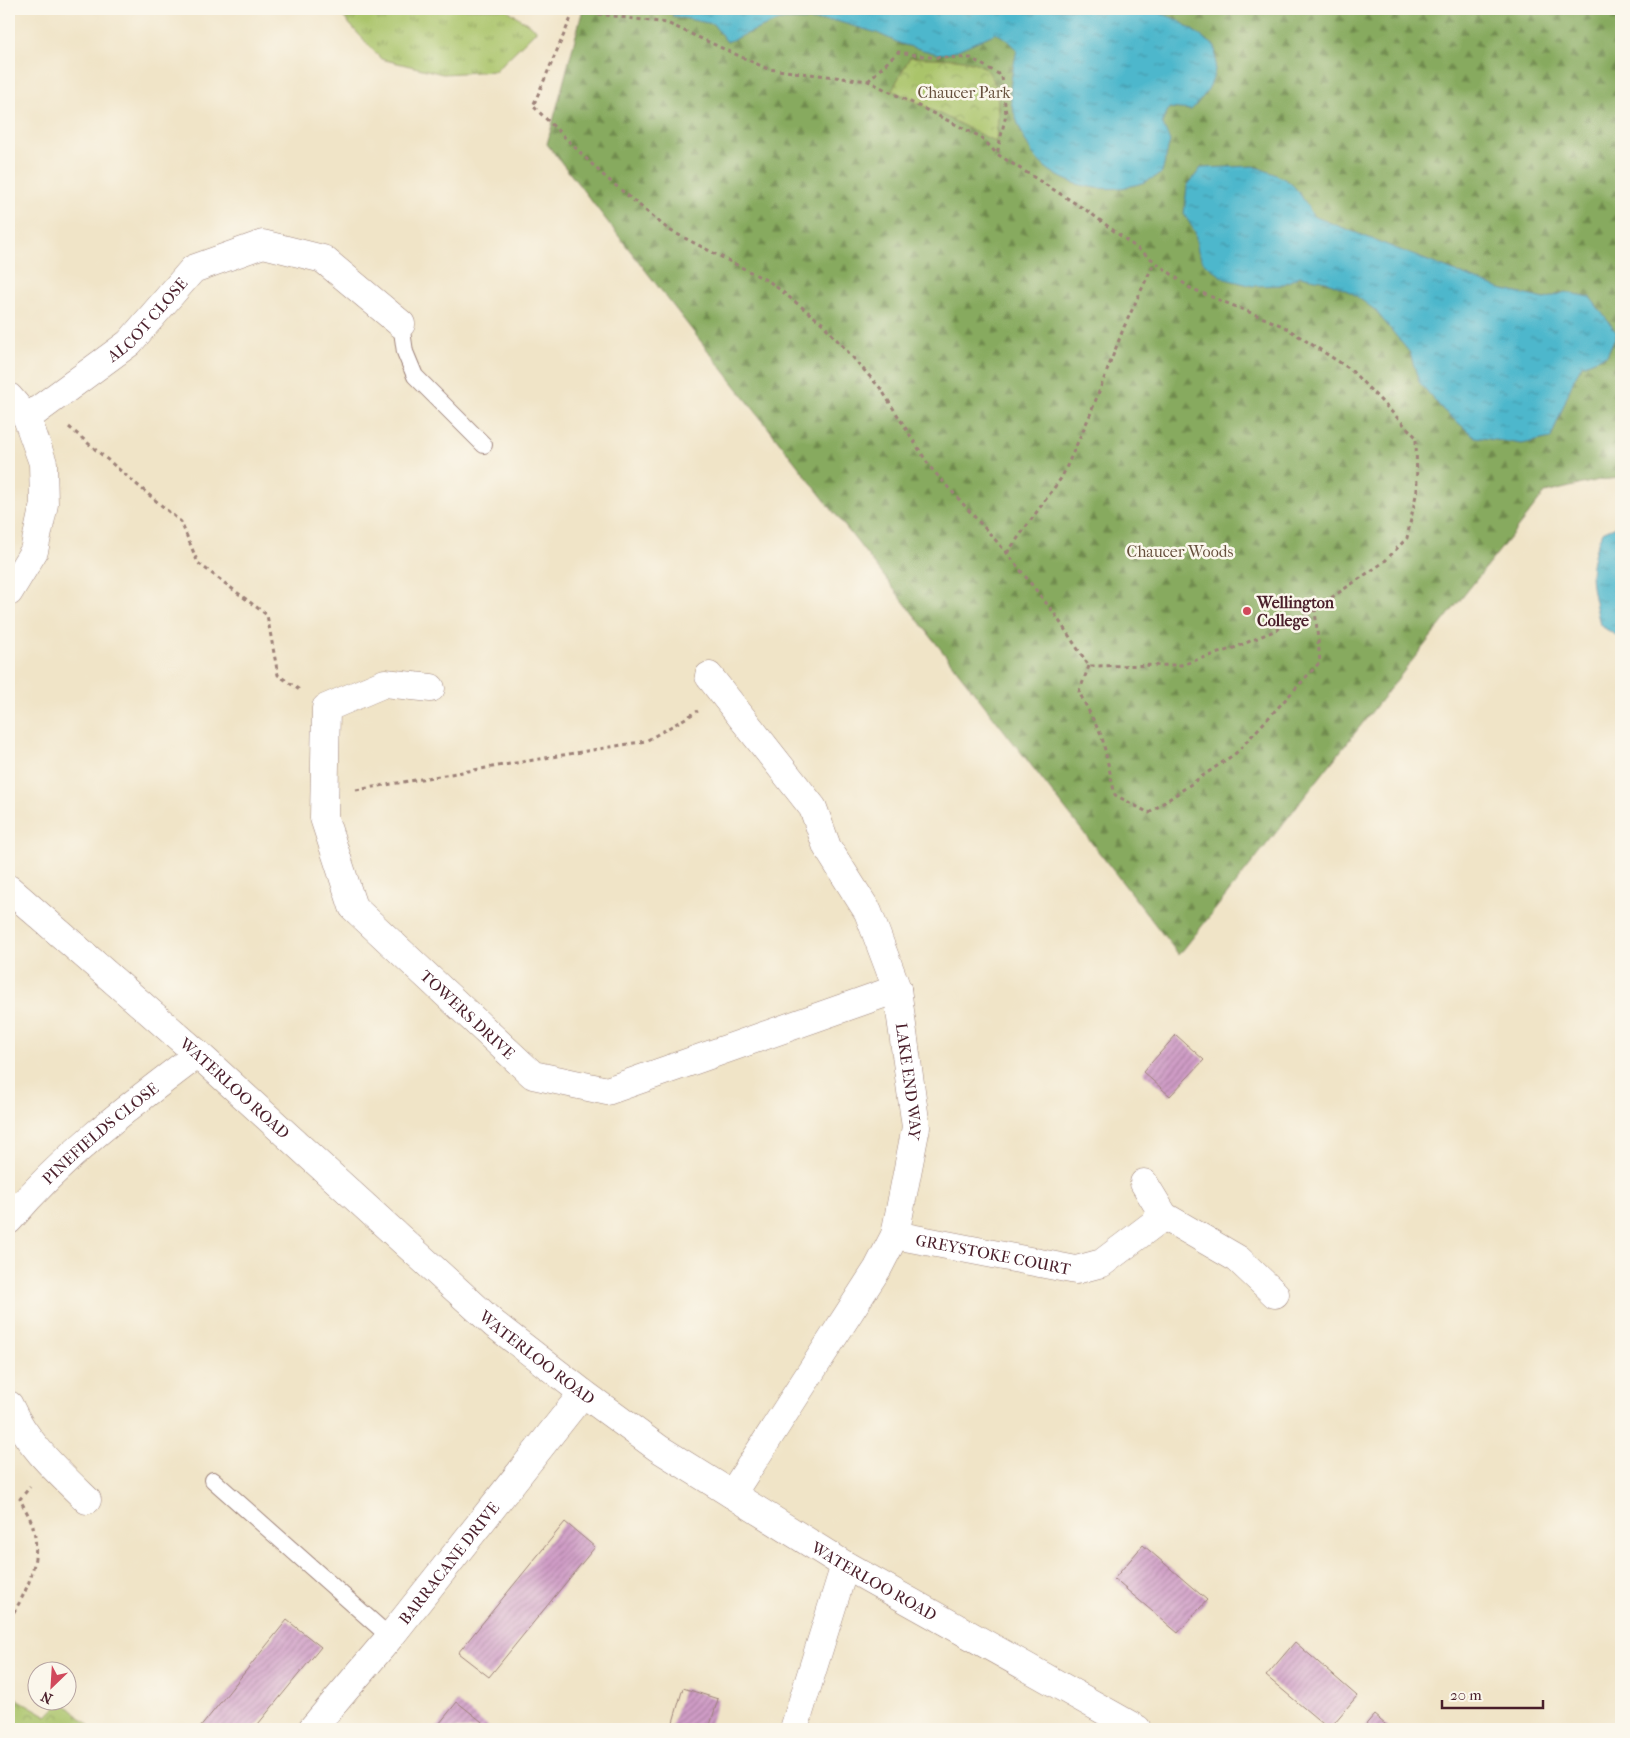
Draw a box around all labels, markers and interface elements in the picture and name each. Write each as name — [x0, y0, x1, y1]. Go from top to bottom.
park label: Chaucer Park — [917, 83, 1011, 102]
street label: ALCOT CLOSE — [102, 273, 191, 366]
park label: Chaucer Woods — [1127, 542, 1233, 561]
place label: Wellington College — [1256, 593, 1335, 631]
marker: Wellington College — [1241, 605, 1253, 617]
street label: TOWERS DRIVE — [417, 966, 519, 1063]
street label: LAKE END WAY — [892, 1022, 926, 1143]
street label: WATERLOO ROAD — [175, 1033, 294, 1142]
street label: PINEFIELDS CLOSE — [38, 1078, 162, 1188]
street label: GREYSTOKE COURT — [914, 1230, 1073, 1278]
street label: WATERLOO ROAD — [475, 1305, 599, 1408]
street label: BARRACANE DRIVE — [394, 1498, 503, 1628]
street label: WATERLOO ROAD — [807, 1537, 940, 1624]
north arrow — [28, 1660, 78, 1710]
scale bar — [1442, 1678, 1544, 1710]
text: 20 m — [1450, 1686, 1482, 1704]
text: N — [38, 1687, 55, 1707]

